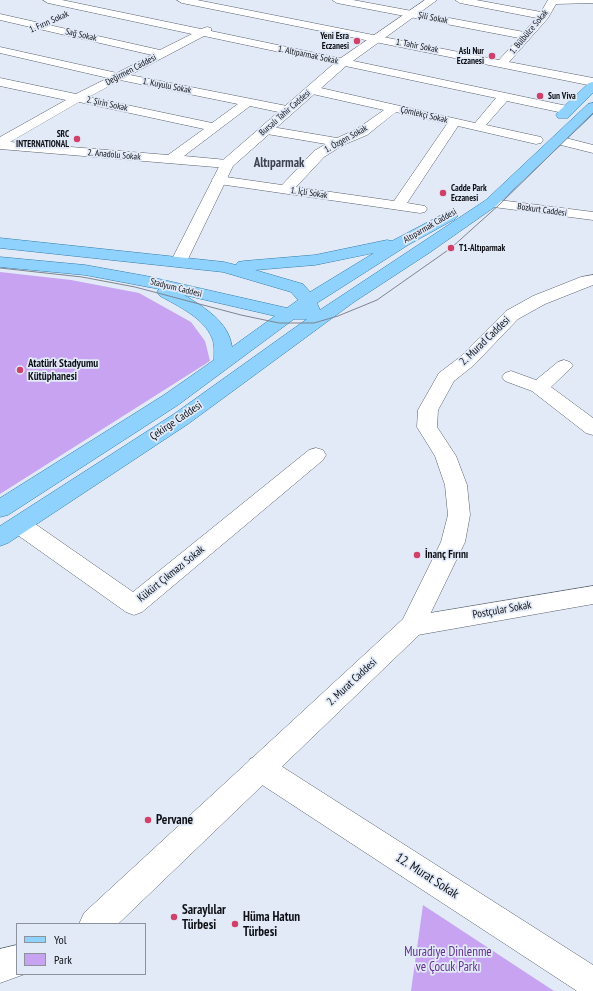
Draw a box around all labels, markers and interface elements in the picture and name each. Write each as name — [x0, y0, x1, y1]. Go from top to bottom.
street label: 1. Bülbülce Sokak — [507, 8, 551, 56]
street label: 1. Fırın Sokak — [28, 9, 70, 35]
street label: Şili Sokak — [417, 10, 449, 26]
street label: Sağ Sokak — [64, 26, 98, 44]
place label: Yeni Esra Eczanesi — [320, 31, 349, 52]
marker: Yeni Esra Eczanesi — [352, 36, 362, 46]
street label: 1. Tahir Sokak — [395, 37, 439, 55]
street label: 1. Altıparmak Sokak — [277, 43, 339, 67]
place label: Aslı Nur Eczanesi — [457, 46, 484, 67]
marker: Aslı Nur Eczanesi — [487, 51, 497, 61]
street label: Değirmen Caddesi — [104, 52, 158, 88]
street label: 1. Kuyulu Sokak — [142, 76, 192, 96]
street label: Bursalı Tahir Caddesi — [257, 88, 313, 138]
marker: Sun Viva — [535, 91, 545, 101]
place label: Sun Viva — [548, 91, 576, 101]
street label: 2. Şirin Sokak — [85, 94, 129, 114]
street label: Çömlekçi Sokak — [399, 104, 449, 126]
street label: 1. Özgen Sokak — [323, 123, 369, 155]
place label: SRC INTERNATIONAL — [16, 129, 69, 150]
marker: SRC INTERNATIONAL — [72, 134, 82, 144]
street label: 2. Anadolu Sokak — [87, 147, 141, 163]
district label: Altıparmak — [254, 155, 304, 171]
place label: Cadde Park Eczanesi — [451, 183, 487, 204]
street label: 1. İçli Sokak — [290, 185, 328, 201]
marker: Cadde Park Eczanesi — [438, 188, 448, 198]
street label: Bozkurt Caddesi — [517, 201, 567, 219]
street label: Altıparmak Caddesi — [401, 206, 459, 246]
marker: T1-Altıparmak — [446, 243, 456, 253]
place label: T1-Altıparmak — [459, 243, 505, 253]
street label: Stadyum Caddesi — [149, 276, 203, 300]
street label: 2. Murad Caddesi — [457, 314, 513, 368]
place label: Atatürk Stadyumu Kütüphanesi — [28, 357, 98, 383]
marker: Atatürk Stadyumu Kütüphanesi — [15, 365, 25, 375]
street label: Çekirge Caddesi — [147, 399, 205, 443]
street label: Kükürt Çıkmazı Sokak — [135, 543, 207, 605]
place label: İnanç Fırını — [425, 548, 468, 562]
marker: İnanç Fırını — [412, 550, 422, 560]
street label: Postçular Sokak — [472, 598, 532, 622]
street label: 2. Murat Caddesi — [324, 656, 380, 708]
place label: Pervane — [156, 812, 193, 828]
marker: Pervane — [143, 815, 153, 825]
street label: 12. Murat Sokak — [392, 850, 462, 902]
place label: Saraylılar Türbesi — [182, 902, 226, 933]
place label: Hüma Hatun Türbesi — [243, 909, 300, 940]
marker: Saraylılar Türbesi — [169, 912, 179, 922]
marker: Hüma Hatun Türbesi — [230, 919, 240, 929]
legend — [16, 923, 146, 975]
text: Yol — [54, 932, 67, 947]
park label: Muradiye Dinlenme ve Çocuk Parkı — [404, 944, 492, 975]
text: Park — [54, 952, 72, 967]

